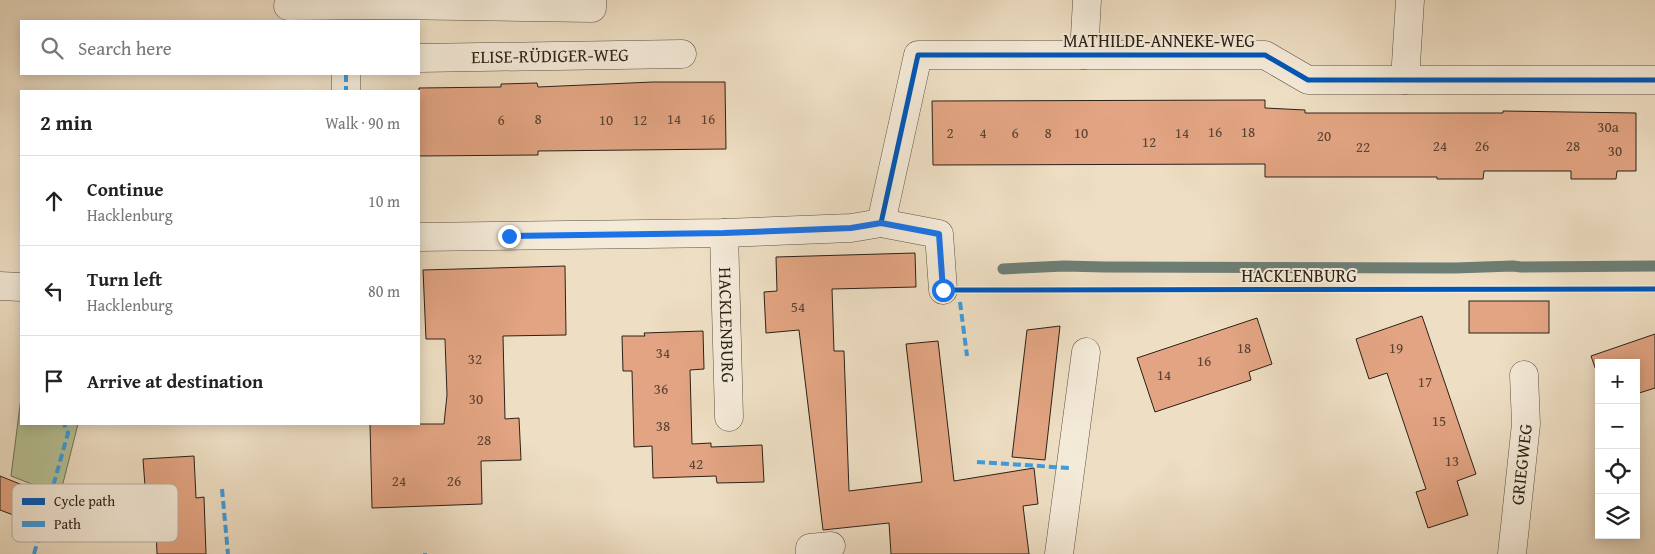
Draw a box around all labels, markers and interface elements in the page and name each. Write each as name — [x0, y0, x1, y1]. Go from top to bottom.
search box — [20, 20, 420, 75]
street label: MATHILDE-ANNEKE-WEG — [1063, 27, 1255, 54]
icon: search — [38, 34, 66, 62]
text: Search here — [78, 34, 172, 62]
street label: ELISE-RÜDIGER-WEG — [471, 41, 629, 70]
text: 2 min — [40, 107, 92, 138]
house number: 8 — [534, 108, 542, 129]
house number: 14 — [667, 108, 681, 129]
house number: 16 — [701, 108, 715, 129]
house number: 6 — [497, 109, 505, 130]
house number: 10 — [599, 109, 613, 130]
house number: 12 — [633, 109, 647, 130]
text: Walk · 90 m — [325, 111, 400, 135]
house number: 30a — [1597, 116, 1619, 137]
house number: 16 — [1208, 121, 1222, 142]
house number: 18 — [1241, 121, 1255, 142]
house number: 2 — [946, 122, 954, 143]
house number: 4 — [979, 122, 987, 143]
house number: 6 — [1011, 122, 1019, 143]
house number: 8 — [1044, 122, 1052, 143]
house number: 10 — [1074, 122, 1088, 143]
house number: 14 — [1175, 122, 1189, 143]
house number: 20 — [1317, 125, 1331, 146]
house number: 12 — [1142, 131, 1156, 152]
house number: 24 — [1433, 135, 1447, 156]
house number: 26 — [1475, 135, 1489, 156]
house number: 28 — [1566, 135, 1580, 156]
house number: 22 — [1356, 136, 1370, 157]
house number: 30 — [1608, 140, 1622, 161]
text: Continue — [87, 175, 164, 203]
icon: ahead — [40, 187, 68, 215]
text: 10 m — [368, 189, 400, 213]
text: Hacklenburg — [87, 203, 173, 227]
route end — [498, 225, 521, 248]
street label: HACKLENBURG — [1241, 262, 1357, 289]
text: Turn left — [87, 265, 162, 293]
street label: HACKLENBURG — [712, 267, 742, 384]
icon: left — [40, 277, 68, 305]
text: 80 m — [368, 279, 400, 303]
route start — [932, 279, 955, 302]
text: Hacklenburg — [87, 293, 173, 317]
house number: 54 — [791, 296, 805, 317]
house number: 18 — [1237, 337, 1251, 358]
house number: 19 — [1389, 337, 1403, 358]
house number: 34 — [656, 342, 670, 363]
house number: 32 — [468, 348, 482, 369]
house number: 16 — [1197, 350, 1211, 371]
map controls — [1595, 359, 1640, 539]
button: + — [1595, 359, 1640, 404]
house number: 14 — [1157, 364, 1171, 385]
icon: arrive — [40, 367, 68, 395]
text: Arrive at destination — [87, 367, 263, 395]
house number: 17 — [1418, 371, 1432, 392]
house number: 36 — [654, 378, 668, 399]
house number: 30 — [469, 388, 483, 409]
button: − — [1595, 404, 1640, 449]
house number: 15 — [1432, 410, 1446, 431]
house number: 38 — [656, 415, 670, 436]
street label: GRIEGWEG — [1503, 422, 1539, 506]
house number: 28 — [477, 429, 491, 450]
button: locate — [1595, 449, 1640, 494]
house number: 13 — [1445, 450, 1459, 471]
house number: 42 — [689, 453, 703, 474]
house number: 24 — [392, 470, 406, 491]
house number: 26 — [447, 470, 461, 491]
legend — [12, 484, 178, 542]
text: Cycle path — [54, 491, 115, 511]
button: layers — [1595, 494, 1640, 539]
text: Path — [54, 514, 81, 534]

